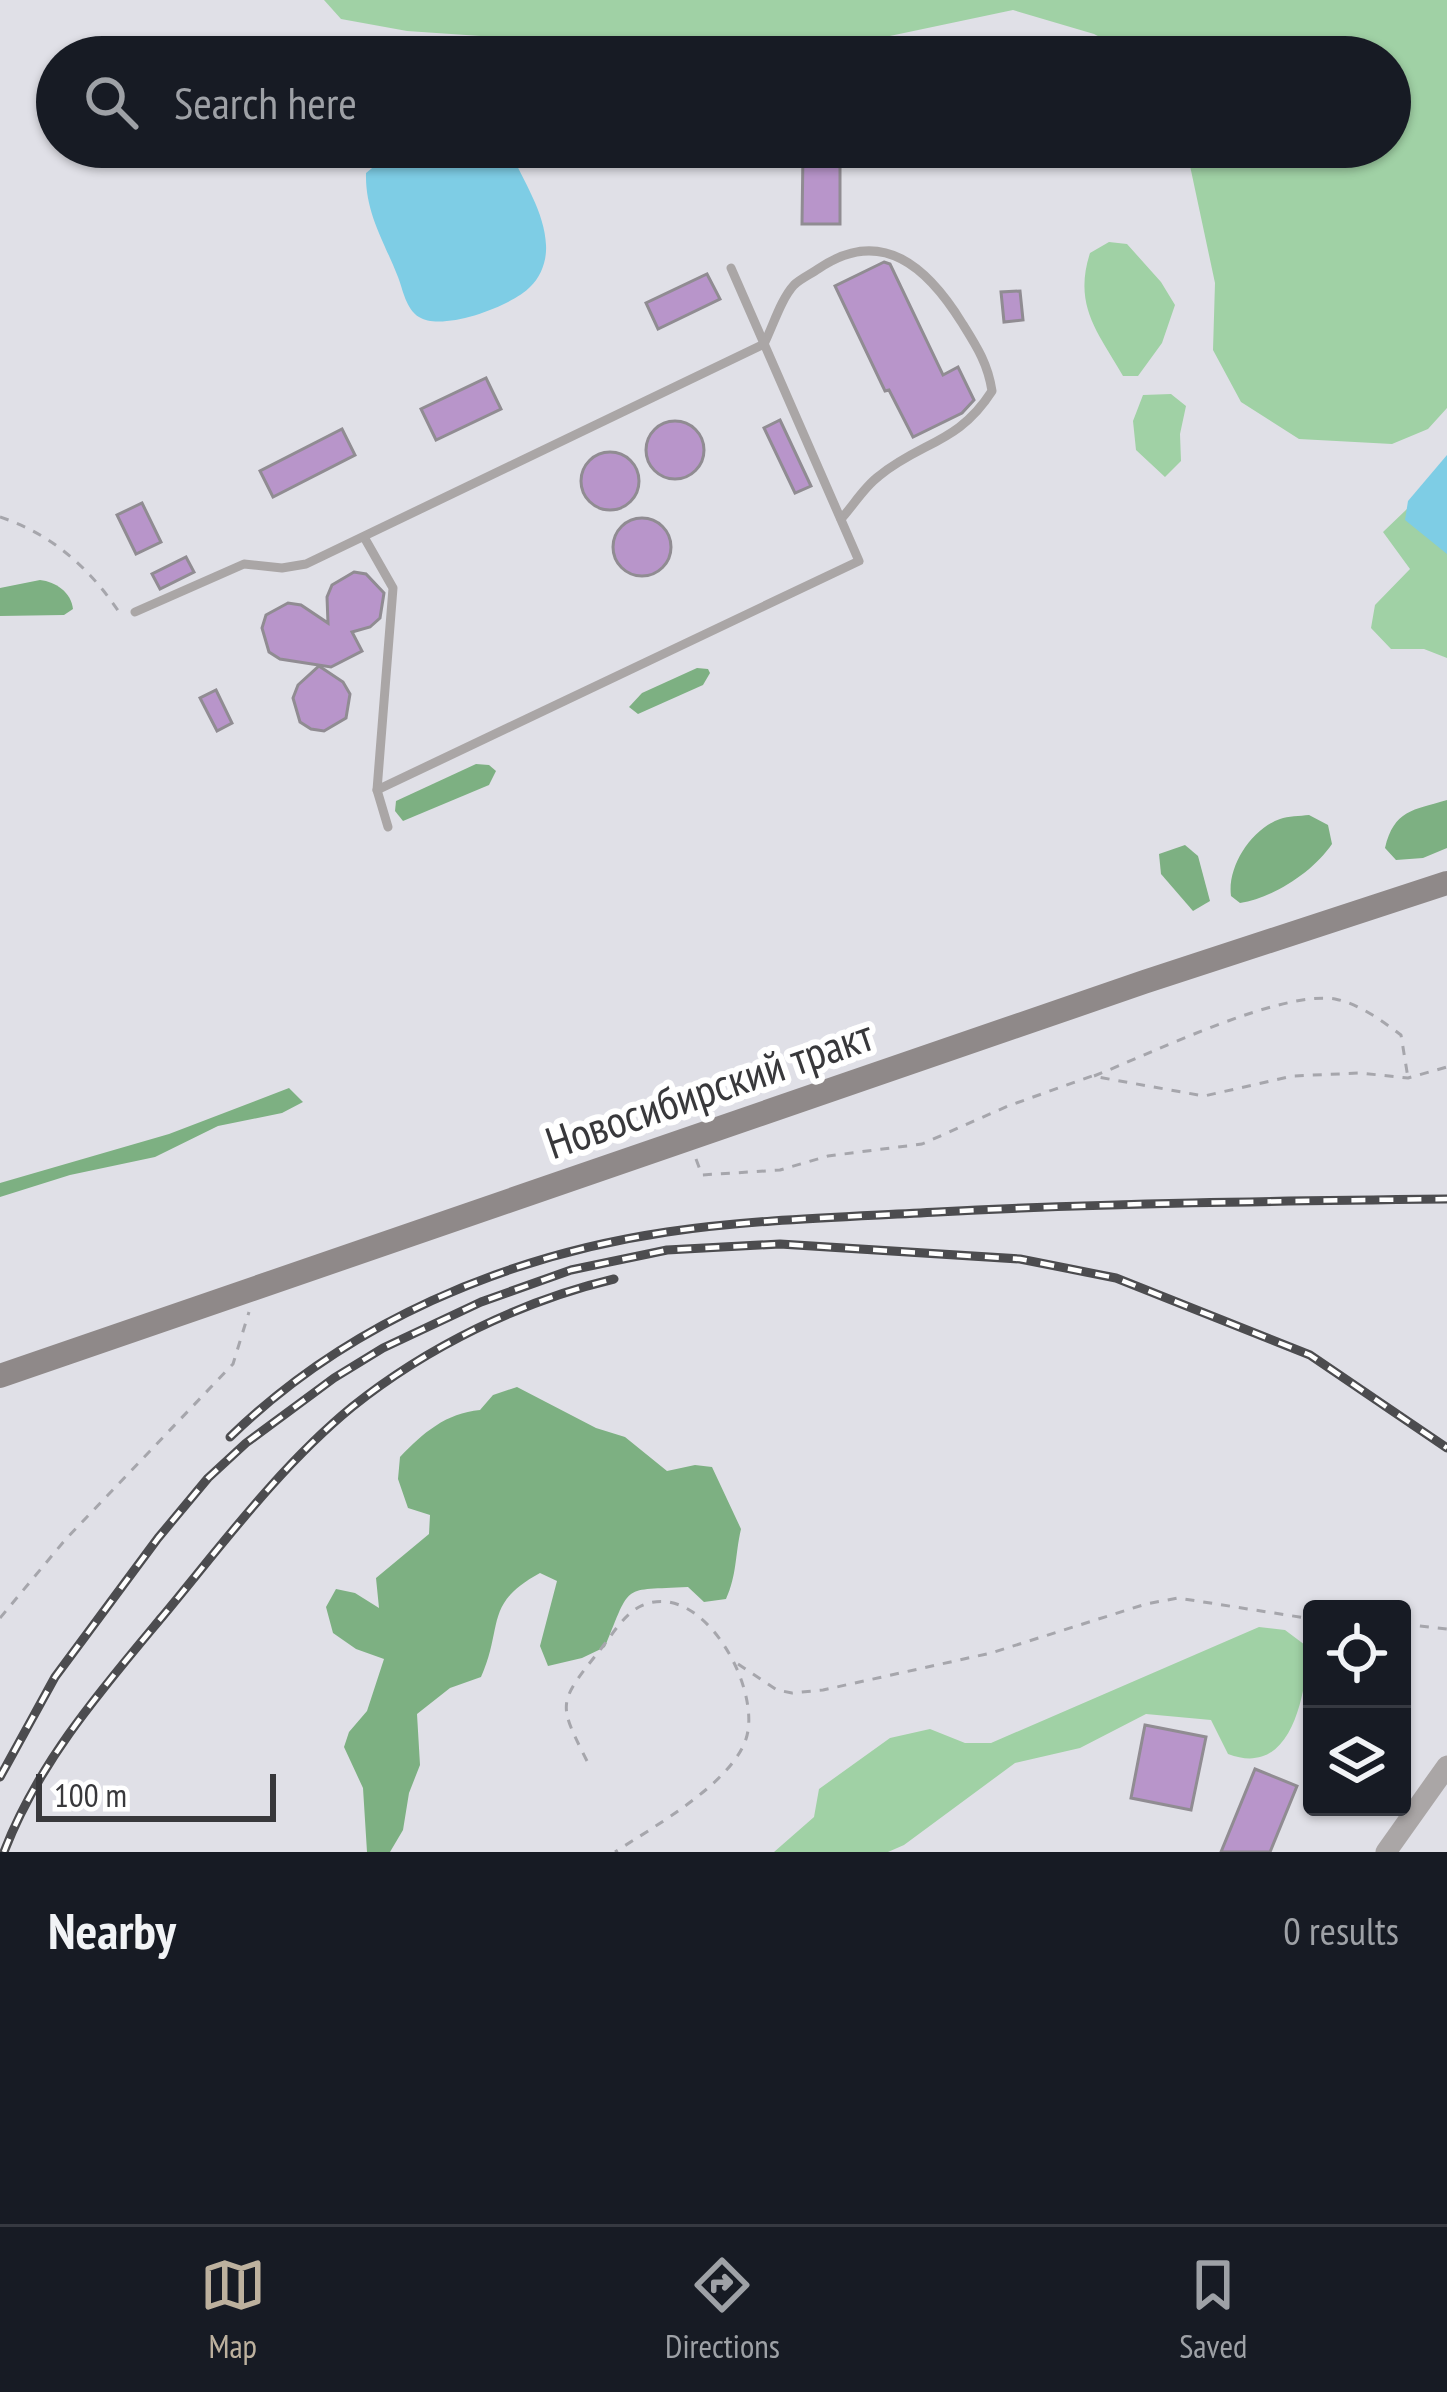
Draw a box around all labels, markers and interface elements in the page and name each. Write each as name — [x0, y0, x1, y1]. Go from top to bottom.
search box — [36, 36, 1411, 168]
icon: search — [78, 69, 144, 135]
text: Search here — [174, 73, 357, 131]
street label: Новосибирский тракт — [538, 1005, 881, 1171]
map controls — [1303, 1600, 1411, 1816]
button: locate — [1303, 1600, 1411, 1708]
button: layers — [1303, 1708, 1411, 1816]
scale bar — [36, 1768, 276, 1821]
text: 100 m — [54, 1773, 127, 1816]
text: Nearby — [48, 1897, 176, 1963]
text: 0 results — [1283, 1905, 1399, 1956]
tab: Map — [200, 2252, 266, 2367]
tab: Directions — [665, 2252, 780, 2367]
tab: Saved — [1179, 2252, 1247, 2367]

